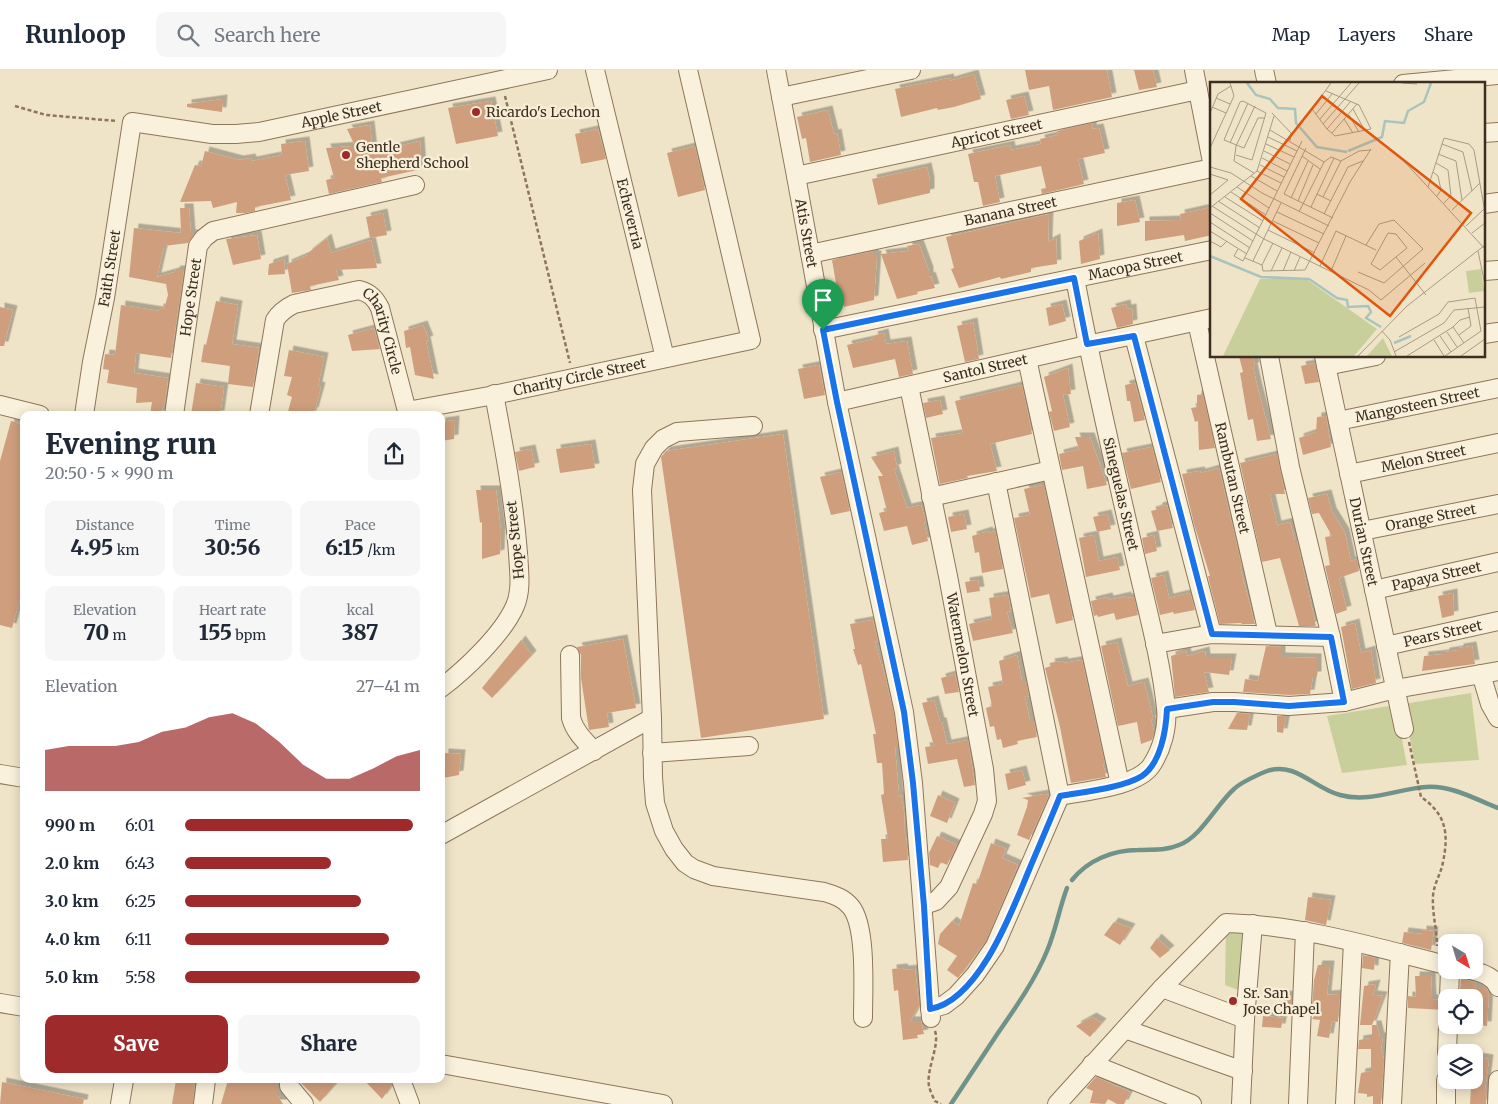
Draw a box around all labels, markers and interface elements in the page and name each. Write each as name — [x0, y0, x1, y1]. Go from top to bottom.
search box — [156, 12, 506, 57]
text: Runloop — [25, 19, 126, 50]
icon: search — [174, 21, 202, 49]
text: Search here — [214, 23, 320, 47]
text: Map — [1272, 23, 1310, 46]
text: Layers — [1338, 23, 1396, 46]
text: Share — [1424, 23, 1473, 46]
inset map — [1210, 82, 1486, 358]
street label: Apple Street — [298, 97, 384, 132]
place label: Ricardo's Lechon — [486, 103, 600, 121]
marker: Ricardo's Lechon — [470, 106, 482, 118]
street label: Apricot Street — [948, 114, 1044, 152]
place label: Gentle Shepherd School — [356, 138, 470, 172]
marker: Gentle Shepherd School — [340, 149, 352, 161]
street label: Echeverria — [613, 176, 647, 252]
street label: Banana Street — [962, 192, 1059, 230]
street label: Atis Street — [791, 196, 822, 270]
street label: Faith Street — [94, 228, 124, 308]
street label: Macopa Street — [1087, 247, 1185, 284]
street label: Hope Street — [176, 256, 205, 338]
pin — [802, 279, 844, 330]
street label: Charity Circle — [360, 284, 406, 376]
icon: arrive — [809, 286, 837, 314]
street label: Santol Street — [941, 350, 1030, 387]
street label: Charity Circle Street — [512, 354, 648, 400]
street label: Mangosteen Street — [1353, 383, 1482, 426]
street label: Rambutan Street — [1211, 420, 1254, 536]
text: Evening run — [45, 426, 216, 462]
button: share — [368, 428, 420, 480]
street label: Sineguelas Street — [1099, 435, 1143, 553]
street label: Melon Street — [1379, 441, 1468, 476]
text: 20:50 · 5 × 990 m — [45, 463, 174, 483]
street label: Durian Street — [1346, 496, 1382, 588]
street label: Hope Street — [502, 499, 528, 580]
street label: Orange Street — [1384, 499, 1478, 535]
text: Distance — [76, 516, 134, 534]
text: Time — [215, 516, 250, 534]
text: Pace — [345, 516, 375, 534]
text: 4.95 — [70, 534, 113, 561]
text: 30:56 — [205, 534, 260, 561]
text: 6:15 — [325, 534, 364, 561]
text: km — [113, 541, 140, 559]
text: /km — [364, 541, 395, 559]
street label: Papaya Street — [1390, 557, 1483, 595]
street label: Watermelon Street — [942, 590, 983, 719]
text: Elevation — [73, 601, 137, 619]
text: Heart rate — [199, 601, 266, 619]
text: kcal — [346, 601, 374, 619]
street label: Pears Street — [1402, 616, 1484, 651]
text: 70 — [83, 619, 109, 646]
text: 155 — [199, 619, 232, 646]
text: 387 — [342, 619, 379, 646]
text: m — [109, 626, 126, 644]
text: bpm — [232, 626, 266, 644]
text: Elevation — [45, 676, 118, 696]
text: 27–41 m — [356, 676, 420, 696]
text: 990 m — [45, 815, 95, 835]
text: 6:01 — [125, 815, 155, 835]
text: 2.0 km — [45, 853, 99, 873]
text: 6:43 — [125, 853, 155, 873]
text: 3.0 km — [45, 891, 99, 911]
text: 6:25 — [125, 891, 156, 911]
text: 4.0 km — [45, 929, 100, 949]
text: 6:11 — [125, 929, 151, 949]
north arrow — [1438, 934, 1482, 979]
map controls — [1438, 934, 1483, 1089]
text: 5.0 km — [45, 967, 99, 987]
text: 5:58 — [125, 967, 156, 987]
place label: Sr. San Jose Chapel — [1242, 984, 1321, 1018]
button: locate — [1438, 989, 1483, 1034]
marker: Sr. San Jose Chapel — [1227, 995, 1239, 1007]
button: Save — [45, 1015, 228, 1073]
button: Share — [238, 1015, 420, 1073]
button: layers — [1438, 1044, 1483, 1089]

